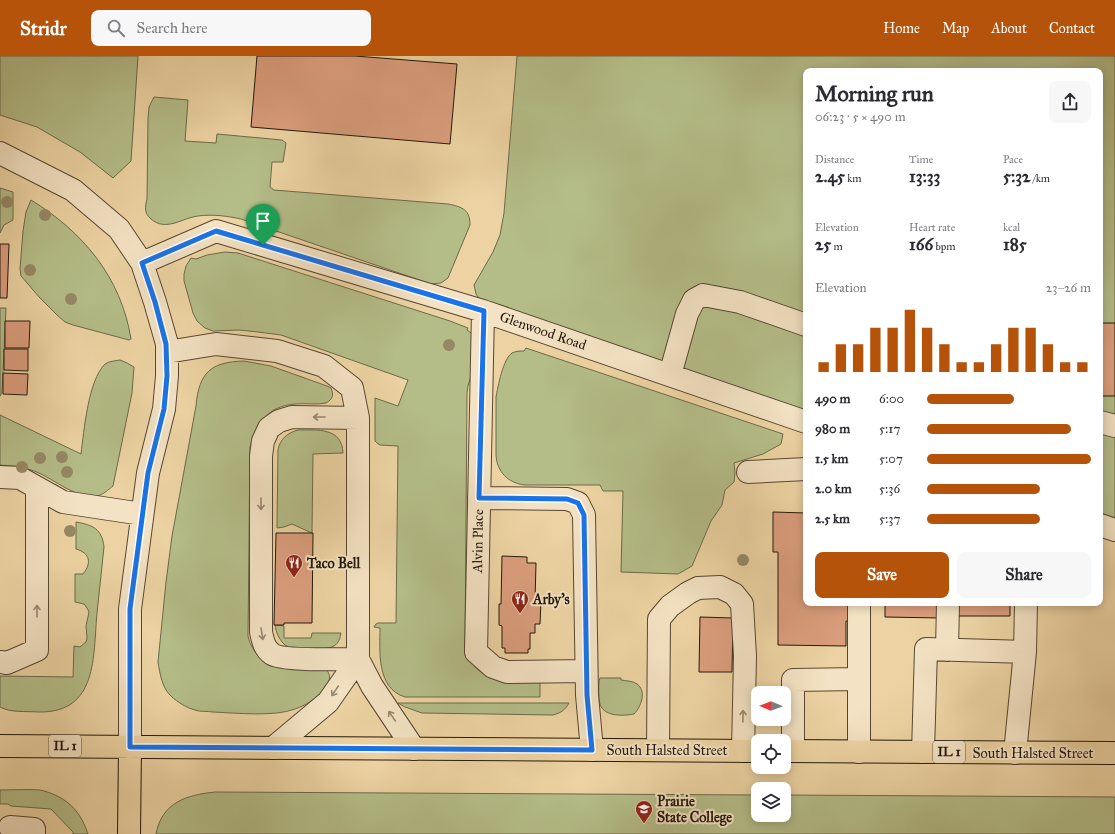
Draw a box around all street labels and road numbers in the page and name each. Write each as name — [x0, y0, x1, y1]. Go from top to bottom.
street label: Glenwood Road — [497, 308, 589, 354]
street label: Alvin Place — [469, 509, 487, 574]
road number: IL 1 — [49, 735, 81, 757]
road number: IL 1 — [933, 741, 965, 763]
street label: South Halsted Street — [607, 742, 728, 759]
street label: South Halsted Street — [973, 745, 1094, 762]

